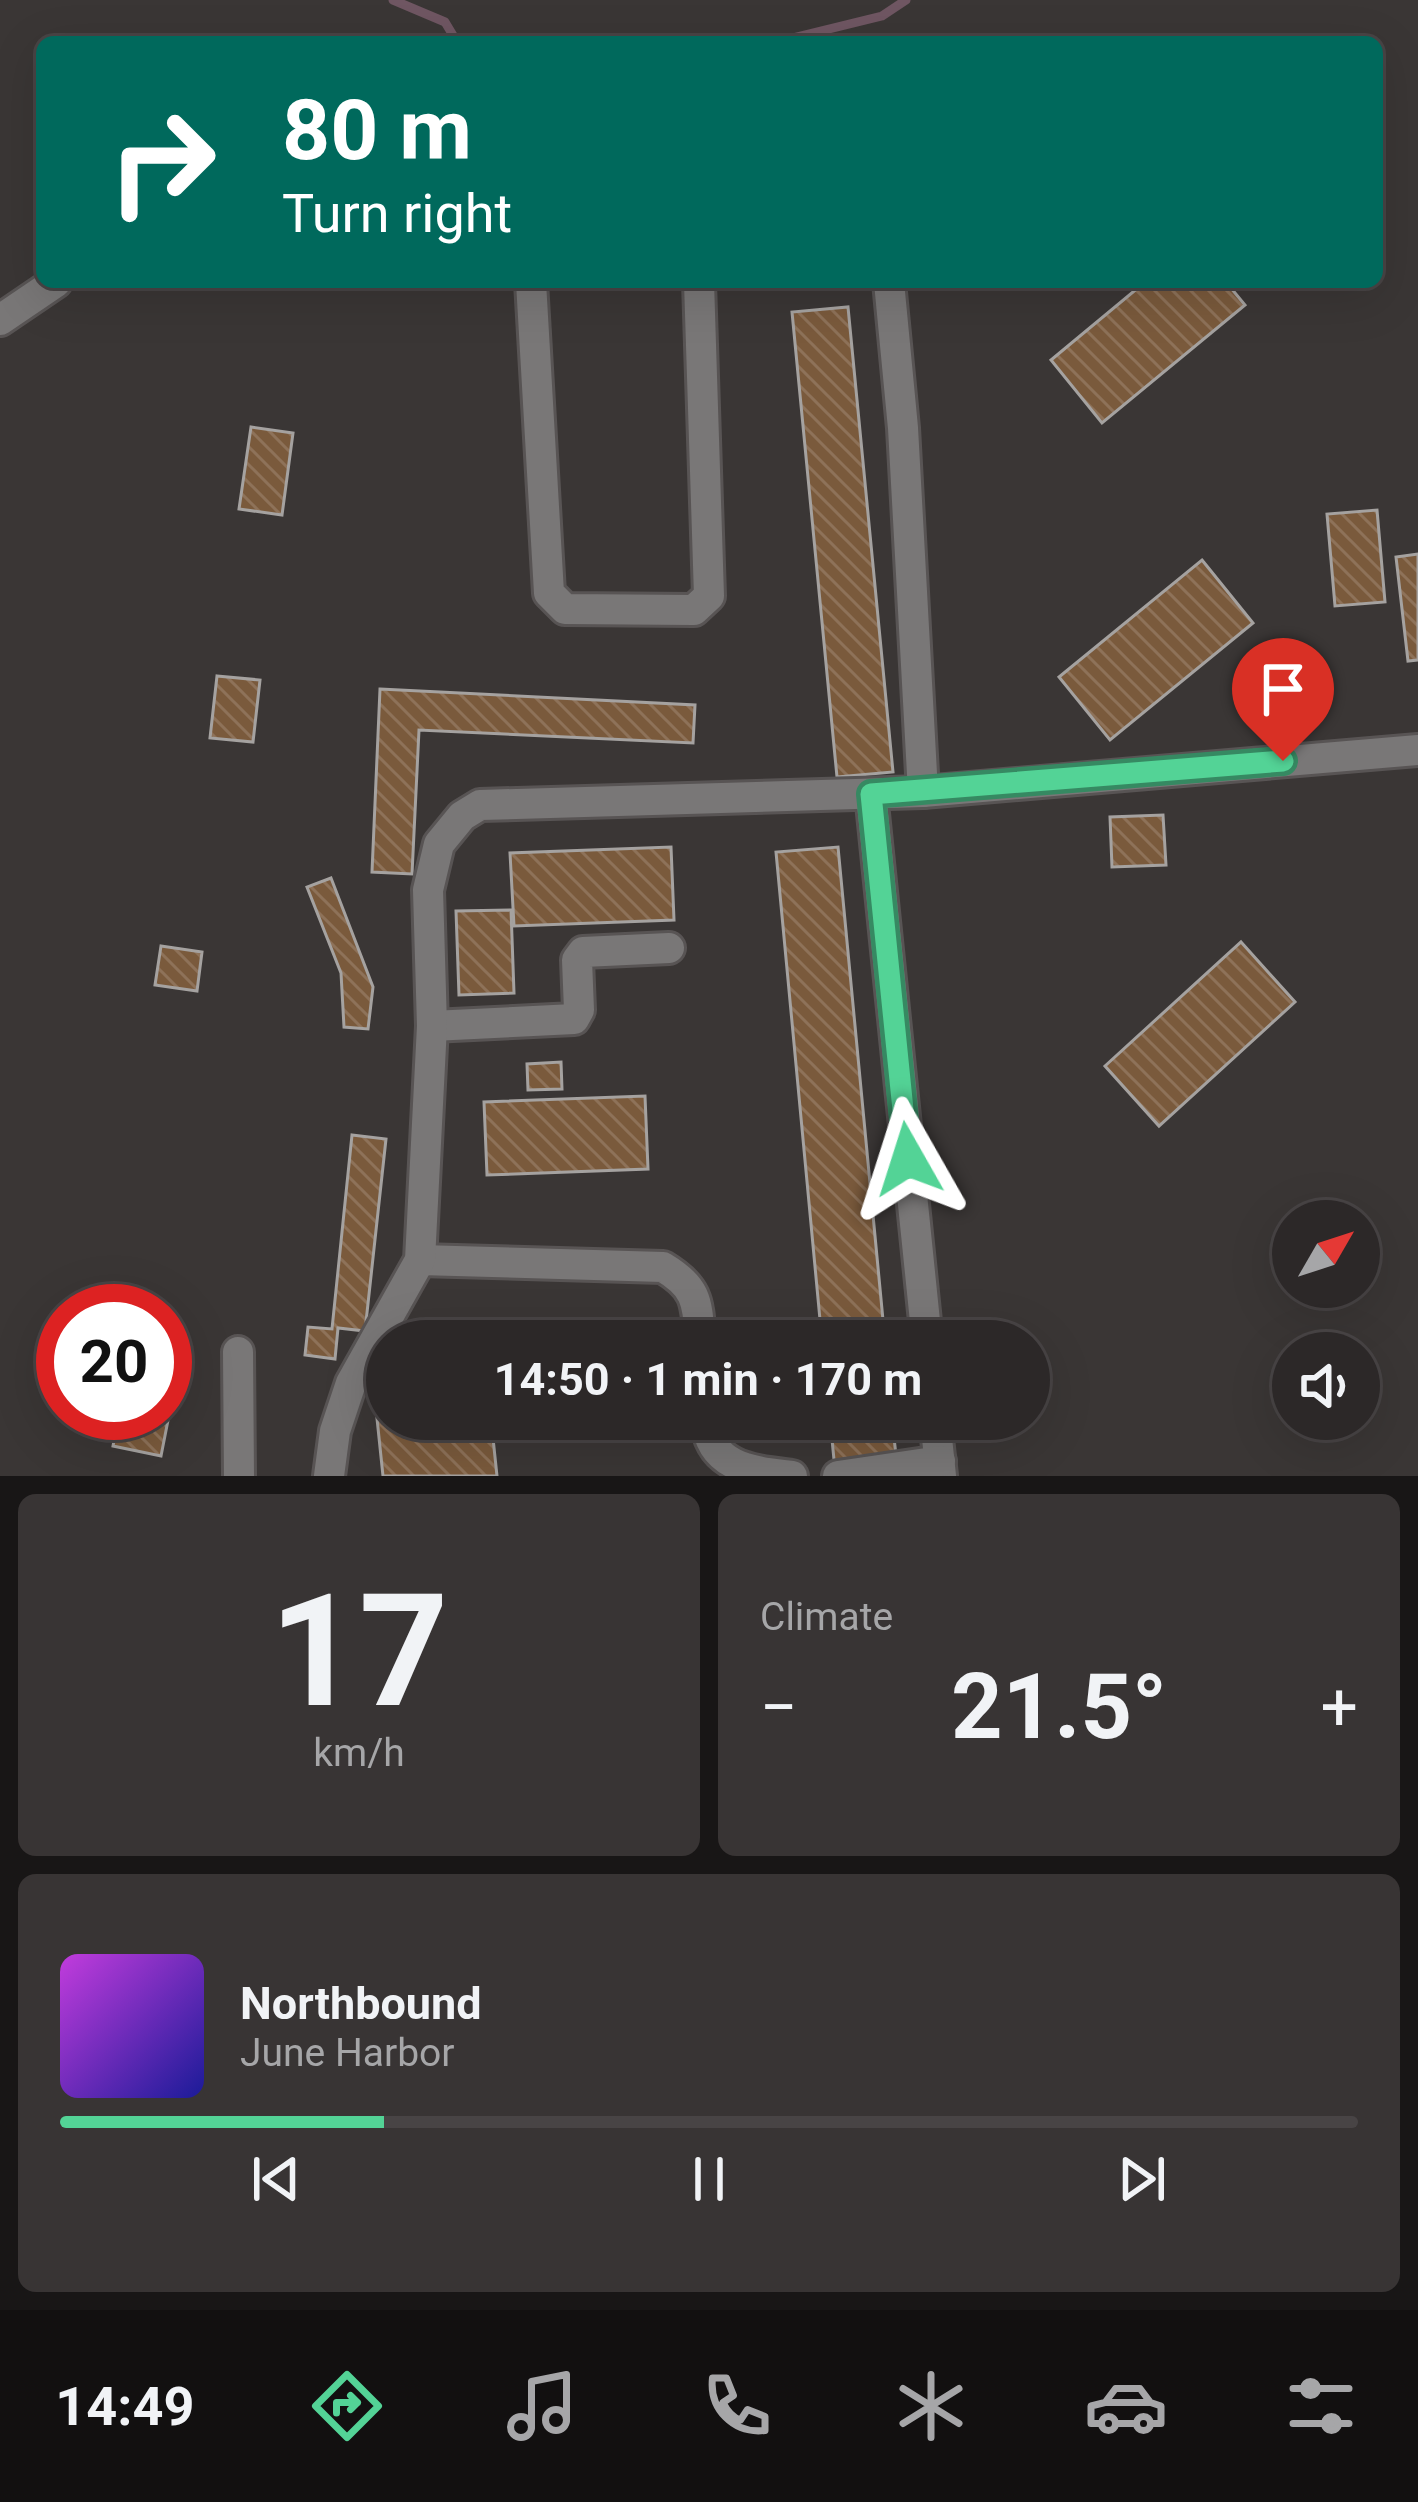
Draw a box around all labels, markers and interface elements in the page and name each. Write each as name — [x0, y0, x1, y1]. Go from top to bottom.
text: 80 m — [282, 81, 472, 180]
icon: right — [84, 84, 240, 240]
text: Turn right — [282, 182, 512, 245]
pin — [1232, 638, 1334, 761]
icon: arrive — [1250, 656, 1316, 722]
position arrow — [845, 1096, 971, 1222]
north arrow — [1272, 1200, 1380, 1308]
map controls — [1272, 1200, 1380, 1440]
speed limit sign: 20 — [36, 1284, 192, 1440]
button: sound — [1272, 1332, 1380, 1440]
text: 14:50 · 1 min · 170 m — [494, 1353, 922, 1406]
text: 17 — [269, 1560, 449, 1743]
text: Climate — [760, 1594, 893, 1640]
text: 21.5° — [951, 1655, 1167, 1760]
text: − — [760, 1669, 798, 1746]
text: + — [1321, 1669, 1358, 1746]
text: km/h — [313, 1730, 405, 1776]
text: Northbound — [240, 1977, 482, 2030]
text: June Harbor — [240, 2030, 455, 2076]
icon: previous — [243, 2146, 309, 2212]
icon: pause — [676, 2146, 742, 2212]
icon: next — [1109, 2146, 1175, 2212]
icon: directions — [305, 2364, 389, 2448]
icon: music — [500, 2364, 584, 2448]
icon: phone — [695, 2364, 779, 2448]
icon: climate — [889, 2364, 973, 2448]
icon: car — [1084, 2364, 1168, 2448]
icon: filters — [1279, 2364, 1363, 2448]
text: 14:49 — [55, 2375, 194, 2438]

